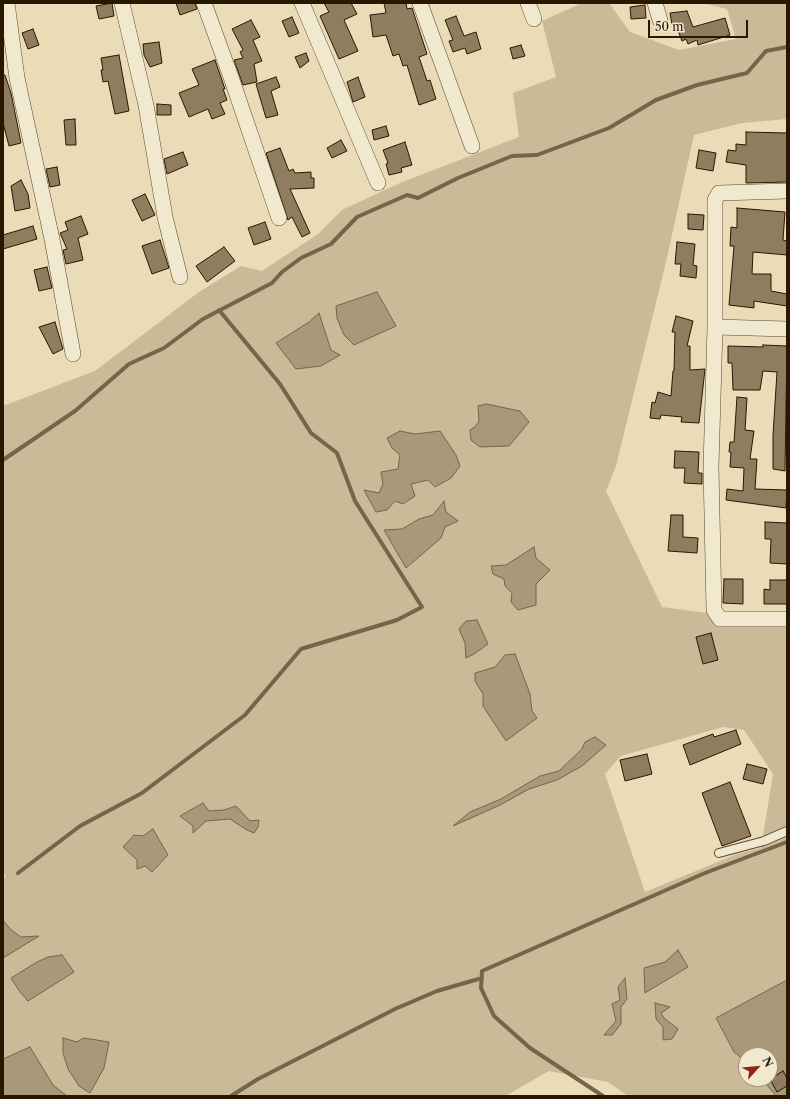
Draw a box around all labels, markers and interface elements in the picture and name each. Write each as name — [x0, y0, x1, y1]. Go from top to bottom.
scale bar — [650, 12, 750, 38]
text: 50 m — [655, 19, 684, 34]
north arrow — [738, 1047, 778, 1087]
text: N — [759, 1055, 776, 1069]

